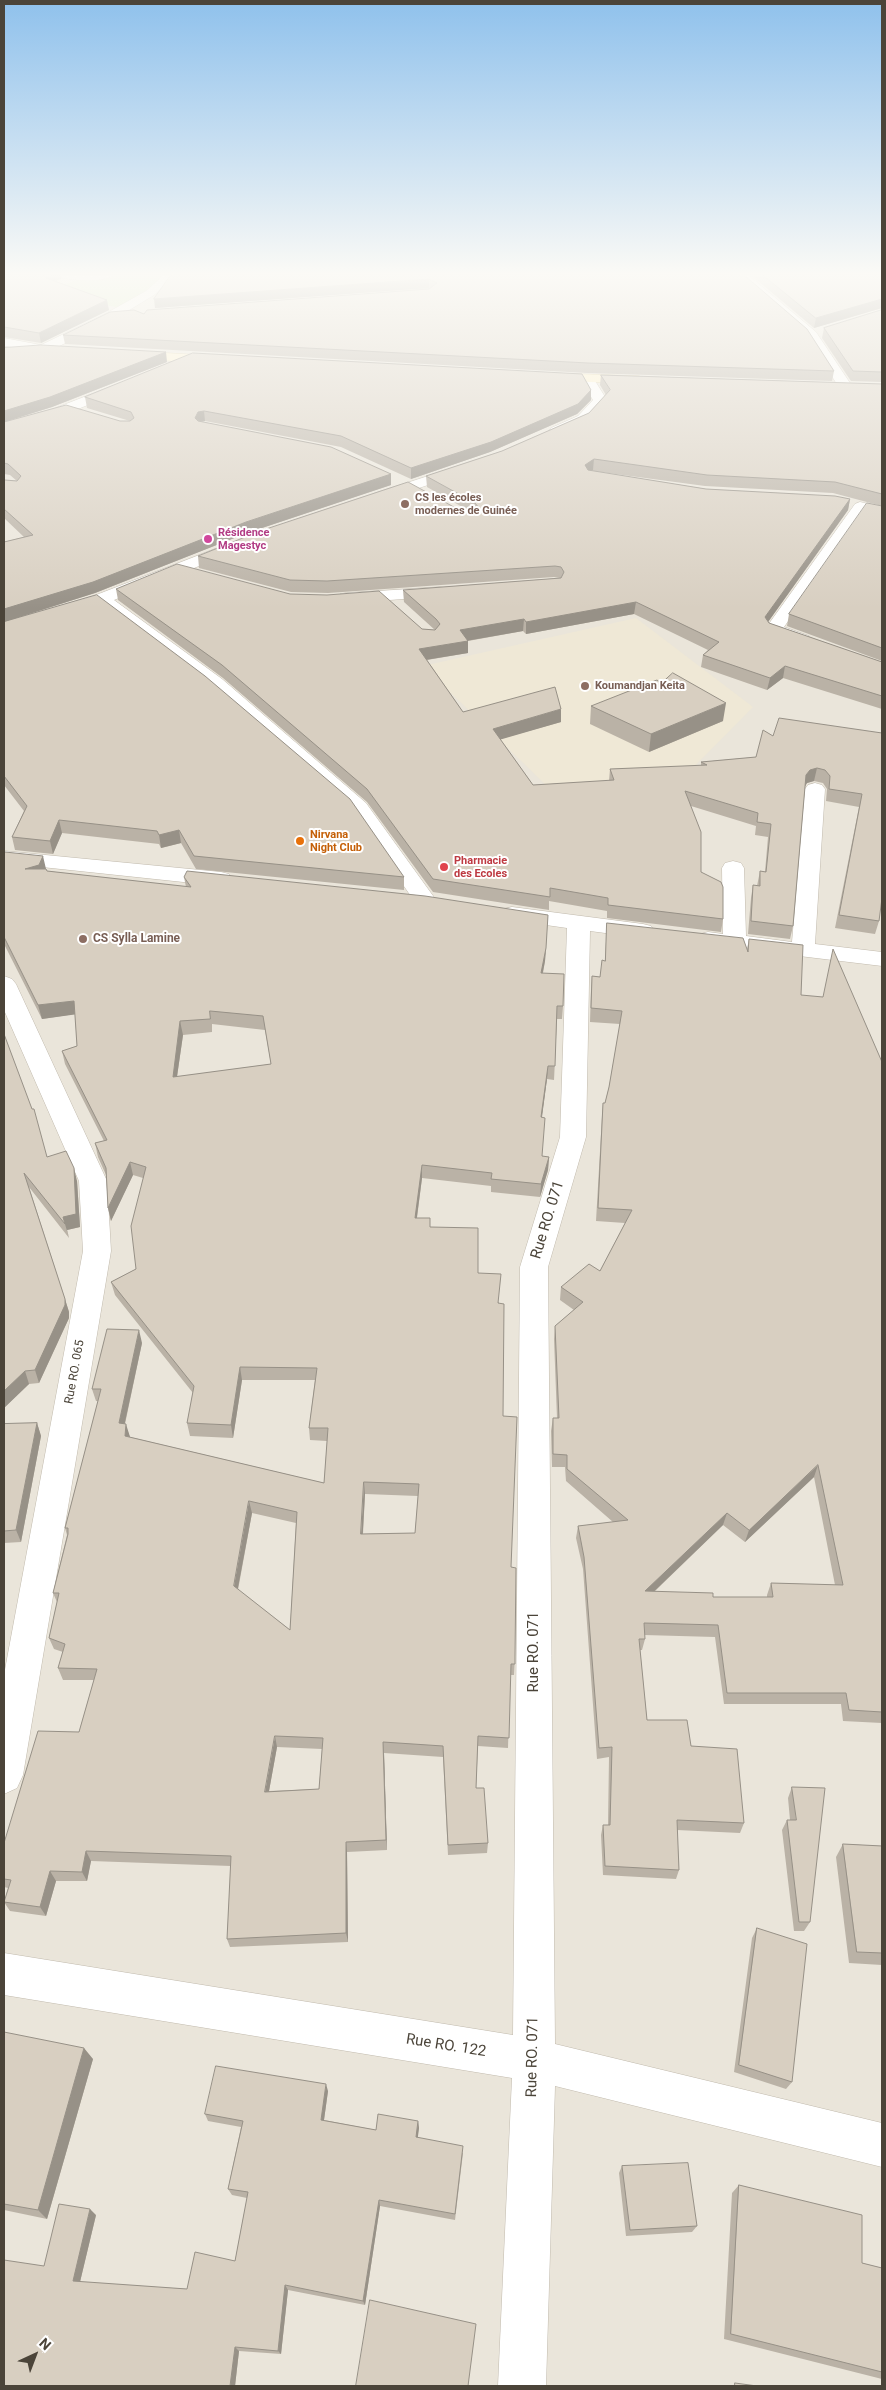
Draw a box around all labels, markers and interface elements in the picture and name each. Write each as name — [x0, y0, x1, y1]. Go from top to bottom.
place label: CS les écoles modernes de Guinée — [415, 491, 517, 517]
marker: CS les écoles modernes de Guinée — [399, 498, 411, 510]
place label: Résidence Magestyc — [218, 526, 270, 552]
marker: Résidence Magestyc — [202, 533, 214, 545]
place label: Koumandjan Keita — [595, 679, 685, 693]
marker: Koumandjan Keita — [579, 680, 591, 692]
place label: Nirvana Night Club — [310, 828, 362, 854]
marker: Nirvana Night Club — [294, 835, 306, 847]
place label: Pharmacie des Ecoles — [454, 854, 507, 880]
marker: Pharmacie des Ecoles — [438, 861, 450, 873]
place label: CS Sylla Lamine — [93, 932, 180, 946]
marker: CS Sylla Lamine — [77, 933, 89, 945]
street label: Rue RO. 071 — [528, 1179, 568, 1261]
street label: Rue RO. 065 — [62, 1339, 88, 1405]
street label: Rue RO. 071 — [525, 1612, 543, 1692]
street label: Rue RO. 071 — [523, 2016, 543, 2098]
street label: Rue RO. 122 — [405, 2031, 487, 2061]
north arrow — [10, 2330, 60, 2380]
text: N — [36, 2335, 54, 2353]

